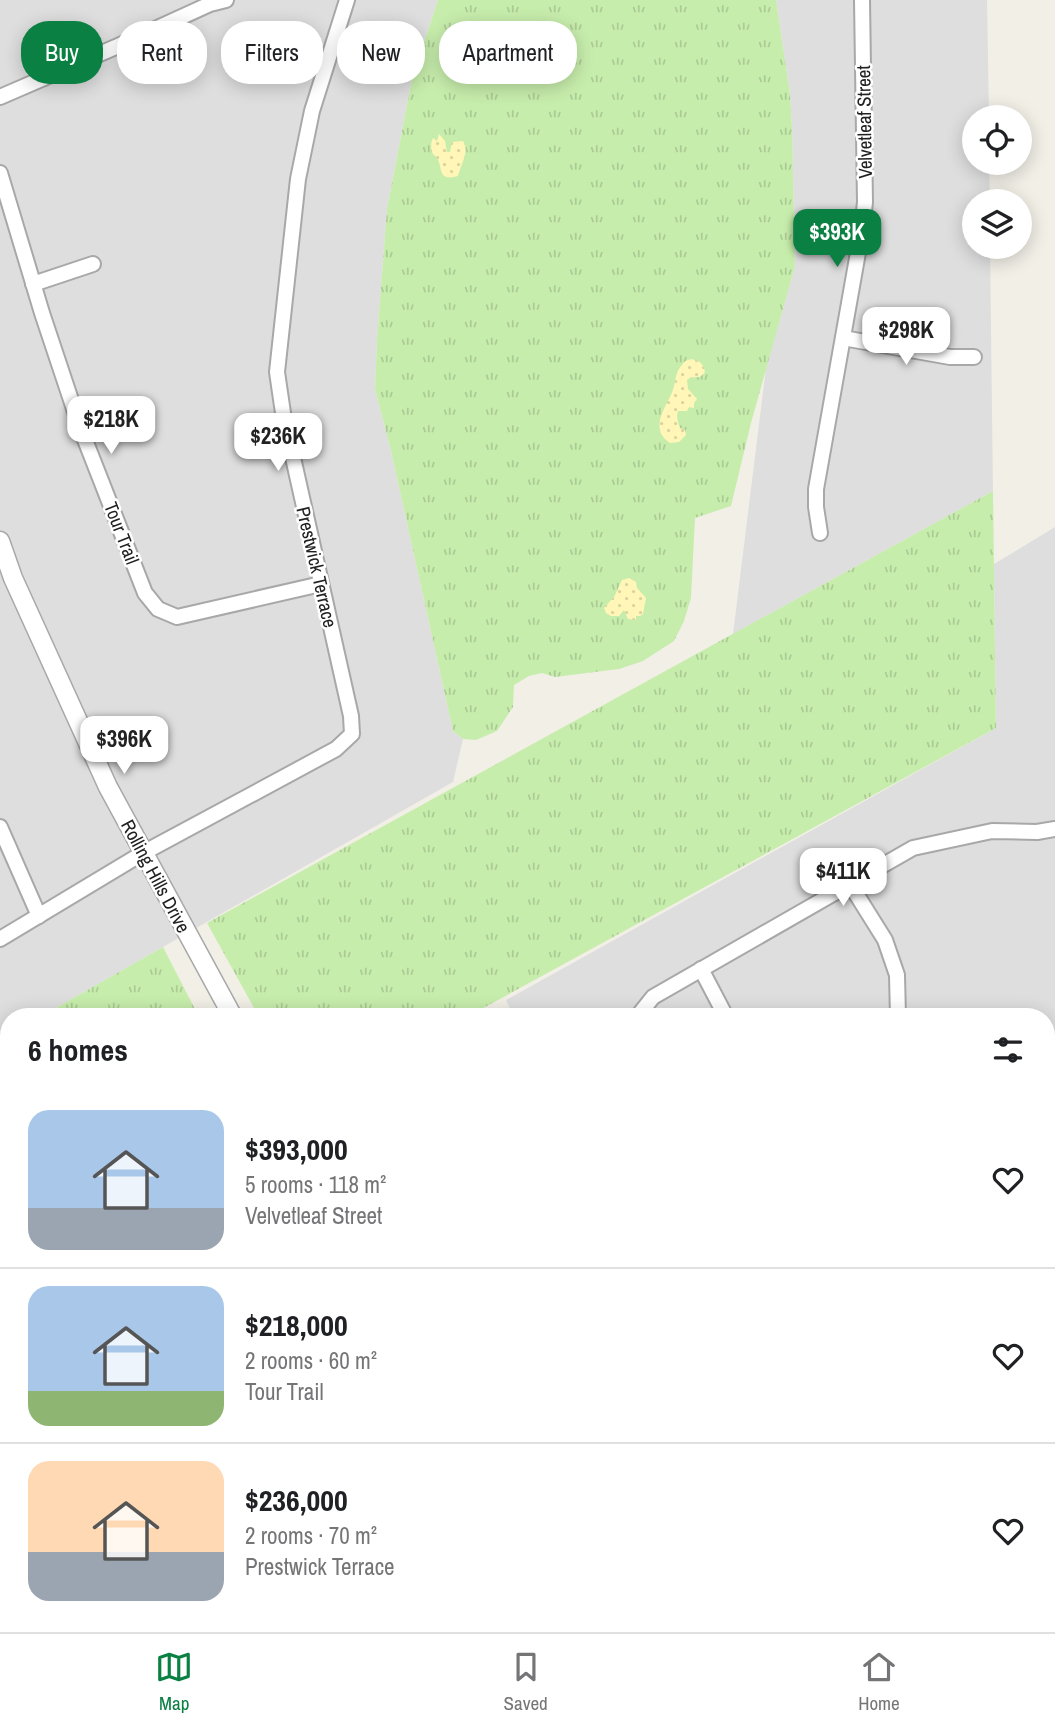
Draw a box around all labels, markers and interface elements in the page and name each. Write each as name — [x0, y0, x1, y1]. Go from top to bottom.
chip: Buy — [21, 21, 103, 84]
chip: Rent — [117, 21, 207, 84]
chip: Filters — [221, 21, 323, 84]
chip: New — [337, 21, 425, 84]
chip: Apartment — [439, 21, 577, 84]
street label: Velvetleaf Street — [850, 64, 878, 179]
map controls — [962, 105, 1032, 259]
button: locate — [962, 105, 1032, 175]
button: layers — [962, 189, 1032, 259]
pin: $393K — [788, 210, 886, 269]
text: $393K — [809, 216, 865, 247]
pin: $298K — [857, 308, 955, 367]
text: $298K — [878, 314, 934, 345]
pin: $218K — [62, 396, 160, 456]
text: $218K — [83, 403, 139, 434]
pin: $236K — [229, 414, 327, 473]
text: $236K — [250, 420, 306, 451]
street label: Tour Trail — [98, 498, 146, 568]
street label: Prestwick Terrace — [290, 504, 344, 630]
pin: $396K — [75, 716, 173, 776]
text: $396K — [96, 723, 152, 754]
street label: Rolling Hills Drive — [115, 815, 197, 937]
pin: $411K — [794, 848, 892, 908]
text: $411K — [816, 855, 870, 886]
text: 6 homes — [28, 1030, 128, 1070]
icon: filters — [989, 1031, 1027, 1069]
text: $393,000 — [245, 1129, 348, 1169]
icon: home — [84, 1138, 168, 1222]
icon: heart — [989, 1161, 1027, 1199]
text: 5 rooms · 118 m² — [245, 1169, 386, 1200]
text: Velvetleaf Street — [245, 1200, 382, 1231]
text: $218,000 — [245, 1305, 348, 1345]
icon: home — [84, 1314, 168, 1398]
icon: heart — [989, 1337, 1027, 1375]
text: 2 rooms · 60 m² — [245, 1345, 377, 1376]
text: Tour Trail — [245, 1376, 324, 1407]
text: $236,000 — [245, 1480, 348, 1520]
icon: home — [84, 1489, 168, 1573]
icon: heart — [989, 1512, 1027, 1550]
text: 2 rooms · 70 m² — [245, 1520, 377, 1551]
text: Prestwick Terrace — [245, 1551, 395, 1582]
tab: Map — [155, 1648, 193, 1716]
tab: Saved — [504, 1648, 548, 1716]
tab: Home — [858, 1648, 900, 1716]

